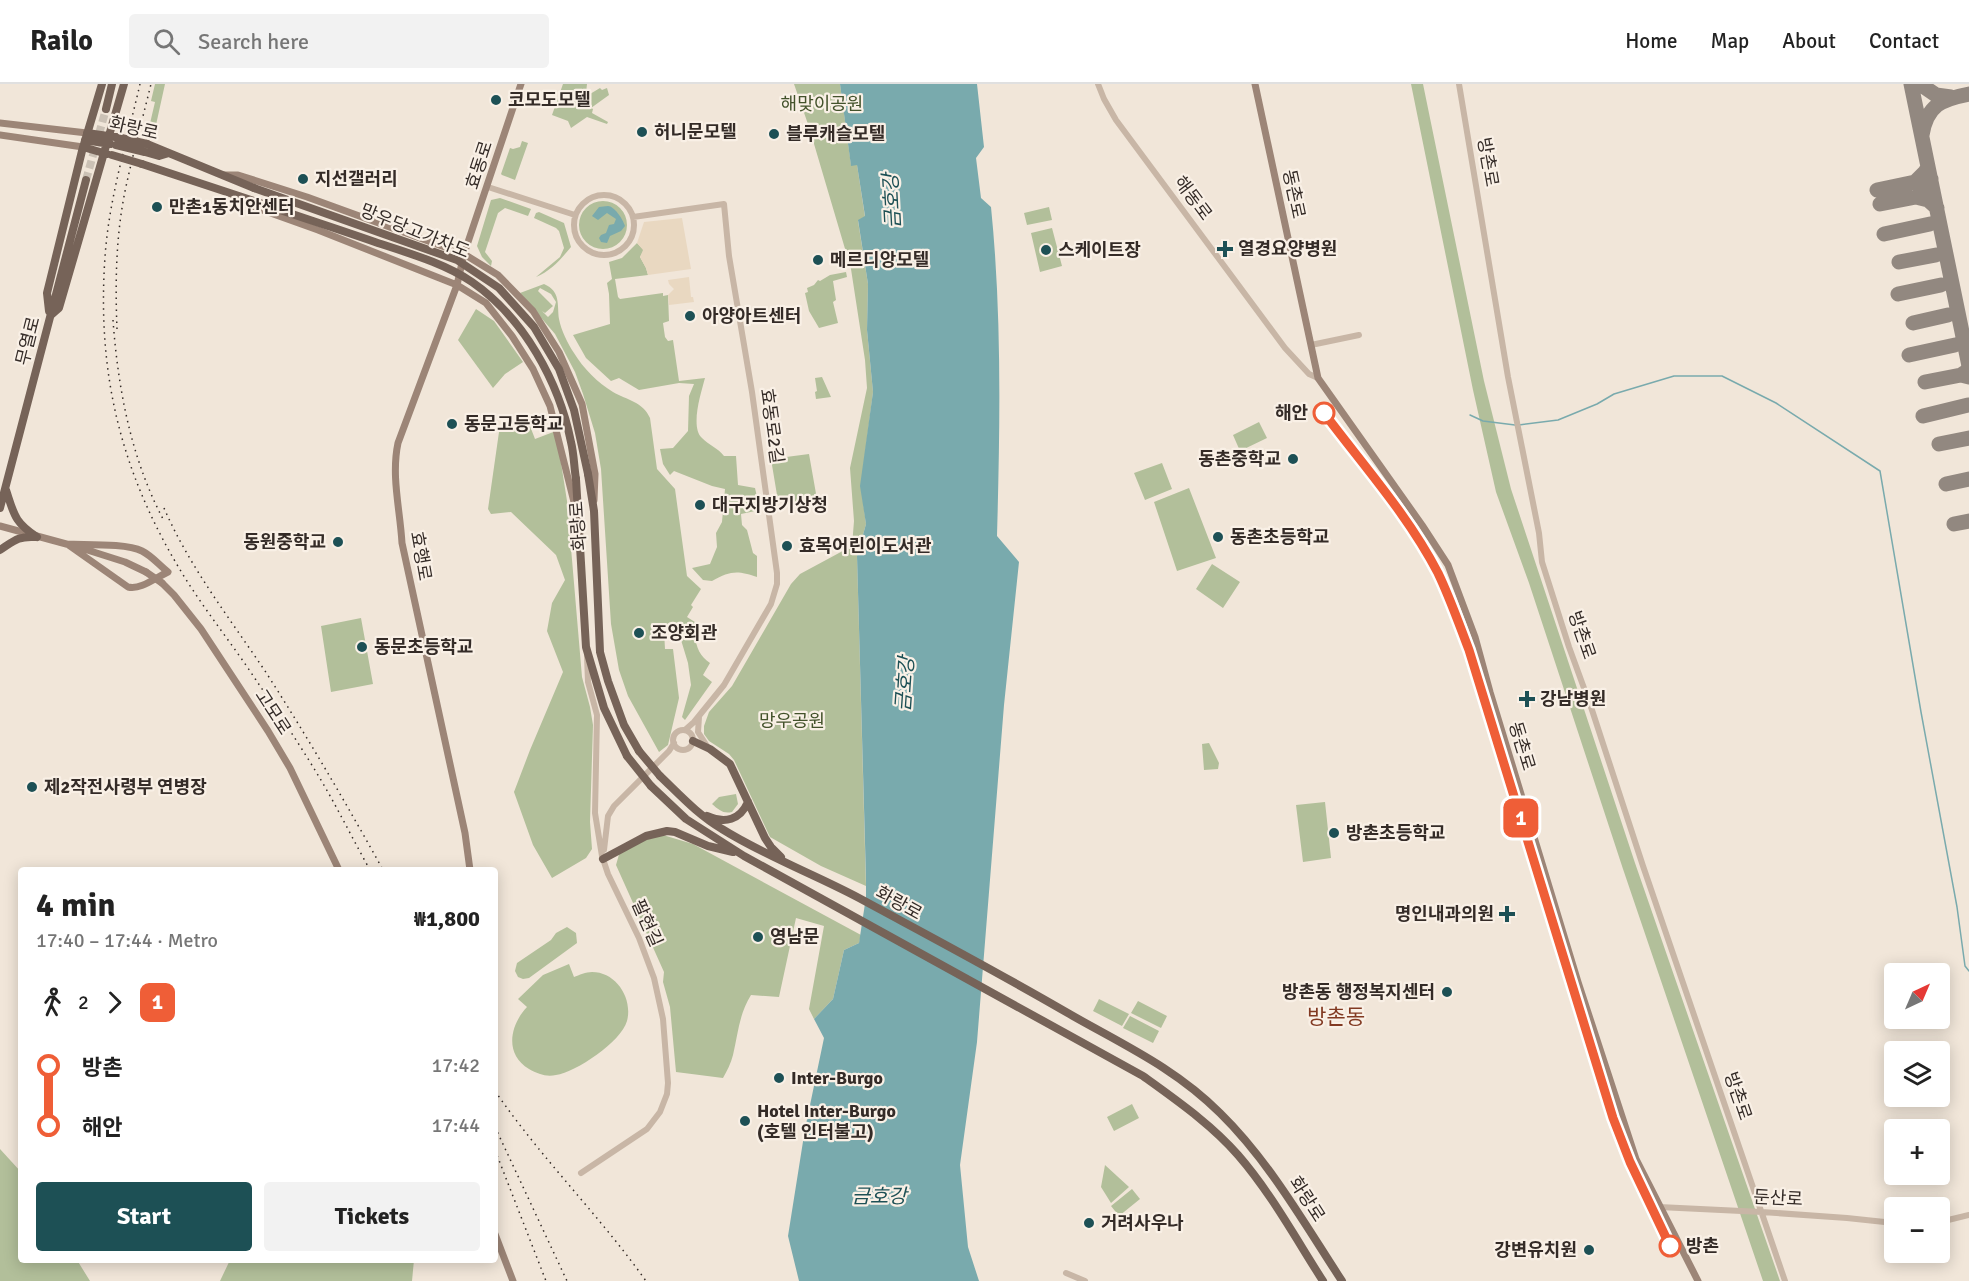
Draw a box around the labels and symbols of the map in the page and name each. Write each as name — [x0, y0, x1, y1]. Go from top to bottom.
place label: 코모도모텔 — [508, 89, 591, 111]
marker: 코모도모텔 — [489, 93, 503, 107]
park label: 해맞이공원 — [781, 93, 863, 115]
street label: 화랑로 — [107, 112, 161, 144]
place label: 허니문모텔 — [654, 121, 737, 143]
place label: 블루캐슬모텔 — [786, 123, 885, 145]
marker: 허니문모텔 — [635, 125, 649, 139]
marker: 블루캐슬모텔 — [767, 127, 781, 141]
street label: 방촌로 — [1473, 136, 1503, 188]
street label: 효동로 — [461, 138, 497, 192]
street label: 동촌로 — [1278, 167, 1310, 221]
place label: 지선갤러리 — [315, 168, 398, 190]
water label: 금호강 — [878, 170, 906, 229]
marker: 지선갤러리 — [296, 172, 310, 186]
street label: 해동로 — [1169, 172, 1217, 224]
place label: 만촌1동치안센터 — [169, 196, 295, 218]
street label: 망우당고가차도 — [357, 199, 473, 263]
marker: 만촌1동치안센터 — [150, 200, 164, 214]
place label: 열경요양병원 — [1238, 238, 1337, 260]
place label: 스케이트장 — [1058, 239, 1141, 261]
marker: 열경요양병원 — [1216, 240, 1234, 258]
marker: 스케이트장 — [1039, 243, 1053, 257]
place label: 메르디앙모텔 — [830, 249, 929, 271]
marker: 메르디앙모텔 — [811, 253, 825, 267]
place label: 아양아트센터 — [702, 305, 801, 327]
marker: 아양아트센터 — [683, 309, 697, 323]
street label: 무열로 — [11, 314, 45, 368]
street label: 효동로2길 — [756, 387, 788, 465]
place label: 해안 — [1275, 402, 1308, 424]
marker: 해안 — [1313, 402, 1335, 424]
place label: 동문고등학교 — [464, 413, 563, 435]
marker: 동문고등학교 — [445, 417, 459, 431]
place label: 동촌중학교 — [1198, 448, 1281, 470]
marker: 동촌중학교 — [1286, 452, 1300, 466]
place label: 대구지방기상청 — [712, 494, 828, 516]
marker: 대구지방기상청 — [693, 498, 707, 512]
street label: 화랑로 — [565, 500, 591, 552]
place label: 동촌초등학교 — [1230, 526, 1329, 548]
street label: 효행로 — [406, 530, 436, 582]
marker: 동촌초등학교 — [1211, 530, 1225, 544]
place label: 동원중학교 — [243, 531, 326, 553]
marker: 동원중학교 — [331, 535, 345, 549]
place label: 효목어린이도서관 — [799, 535, 932, 557]
marker: 효목어린이도서관 — [780, 539, 794, 553]
street label: 방촌로 — [1564, 608, 1600, 662]
place label: 조양회관 — [651, 622, 718, 644]
marker: 조양회관 — [632, 626, 646, 640]
place label: 동문초등학교 — [374, 636, 473, 658]
marker: 동문초등학교 — [355, 640, 369, 654]
water label: 금호강 — [891, 653, 920, 712]
street label: 고모로 — [250, 685, 296, 739]
place label: 강남병원 — [1540, 688, 1606, 710]
marker: 강남병원 — [1518, 690, 1536, 708]
park label: 망우공원 — [759, 710, 825, 732]
street label: 동촌로 — [1504, 719, 1540, 773]
place label: 제2작전사령부 연병장 — [44, 776, 207, 798]
marker: 제2작전사령부 연병장 — [25, 780, 39, 794]
line badge: 1 — [1502, 798, 1540, 838]
place label: 방촌초등학교 — [1346, 822, 1445, 844]
marker: 방촌초등학교 — [1327, 826, 1341, 840]
street label: 화랑로 — [872, 881, 926, 925]
street label: 팔현길 — [627, 896, 667, 950]
place label: 명인내과의원 — [1395, 903, 1494, 925]
marker: 명인내과의원 — [1498, 905, 1516, 923]
place label: 영남문 — [770, 926, 820, 948]
marker: 영남문 — [751, 930, 765, 944]
north arrow — [1884, 963, 1950, 1029]
place label: 방촌동 행정복지센터 — [1282, 981, 1435, 1003]
marker: 방촌동 행정복지센터 — [1440, 985, 1454, 999]
district label: 방촌동 — [1307, 1004, 1365, 1030]
place label: Inter-Burgo — [791, 1067, 883, 1089]
street label: 방촌로 — [1720, 1069, 1756, 1123]
marker: Inter-Burgo — [772, 1071, 786, 1085]
place label: Hotel Inter-Burgo (호텔 인터불고) — [757, 1100, 896, 1143]
marker: Hotel Inter-Burgo (호텔 인터불고) — [738, 1114, 752, 1128]
street label: 화랑로 — [1284, 1172, 1330, 1226]
water label: 금호강 — [851, 1184, 909, 1209]
street label: 둔산로 — [1753, 1186, 1803, 1210]
place label: 거려사우나 — [1101, 1212, 1184, 1234]
marker: 거려사우나 — [1082, 1216, 1096, 1230]
marker: 방촌 — [1659, 1235, 1681, 1257]
place label: 방촌 — [1686, 1235, 1719, 1257]
place label: 강변유치원 — [1494, 1239, 1577, 1261]
marker: 강변유치원 — [1582, 1243, 1596, 1257]

